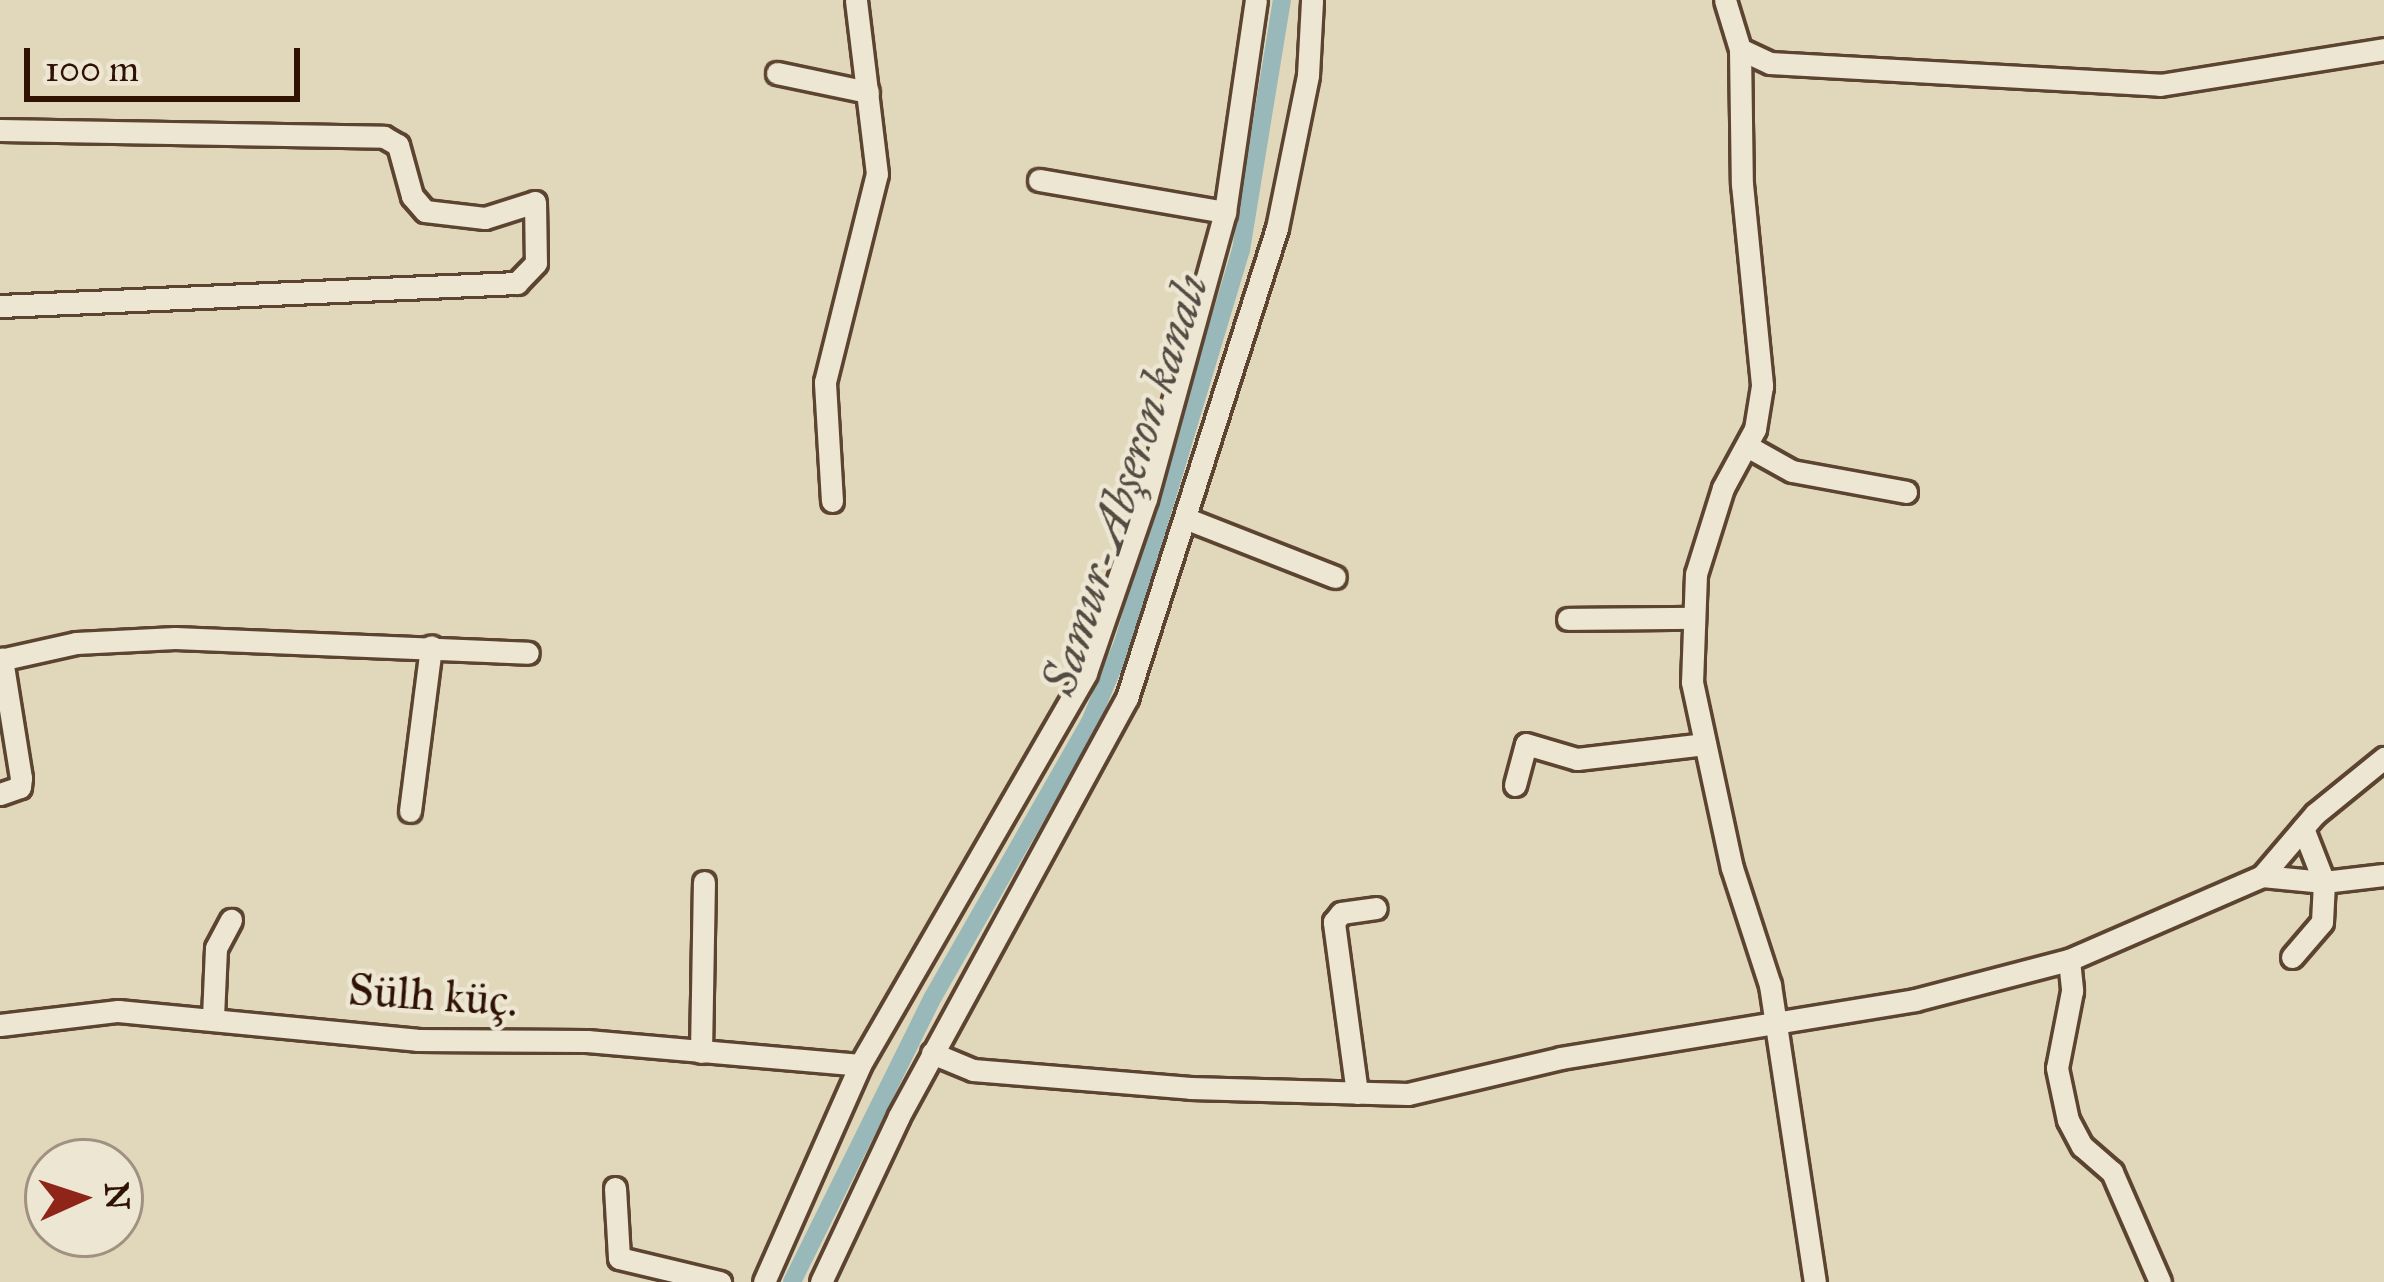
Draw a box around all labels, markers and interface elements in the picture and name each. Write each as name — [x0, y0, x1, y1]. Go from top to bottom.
scale bar — [30, 24, 306, 98]
text: 100 m — [45, 47, 139, 91]
water label: Samur-Abşeron kanalı — [1030, 267, 1220, 701]
street label: Sülh küç. — [346, 962, 520, 1028]
north arrow — [24, 1138, 144, 1258]
text: N — [96, 1181, 138, 1211]

